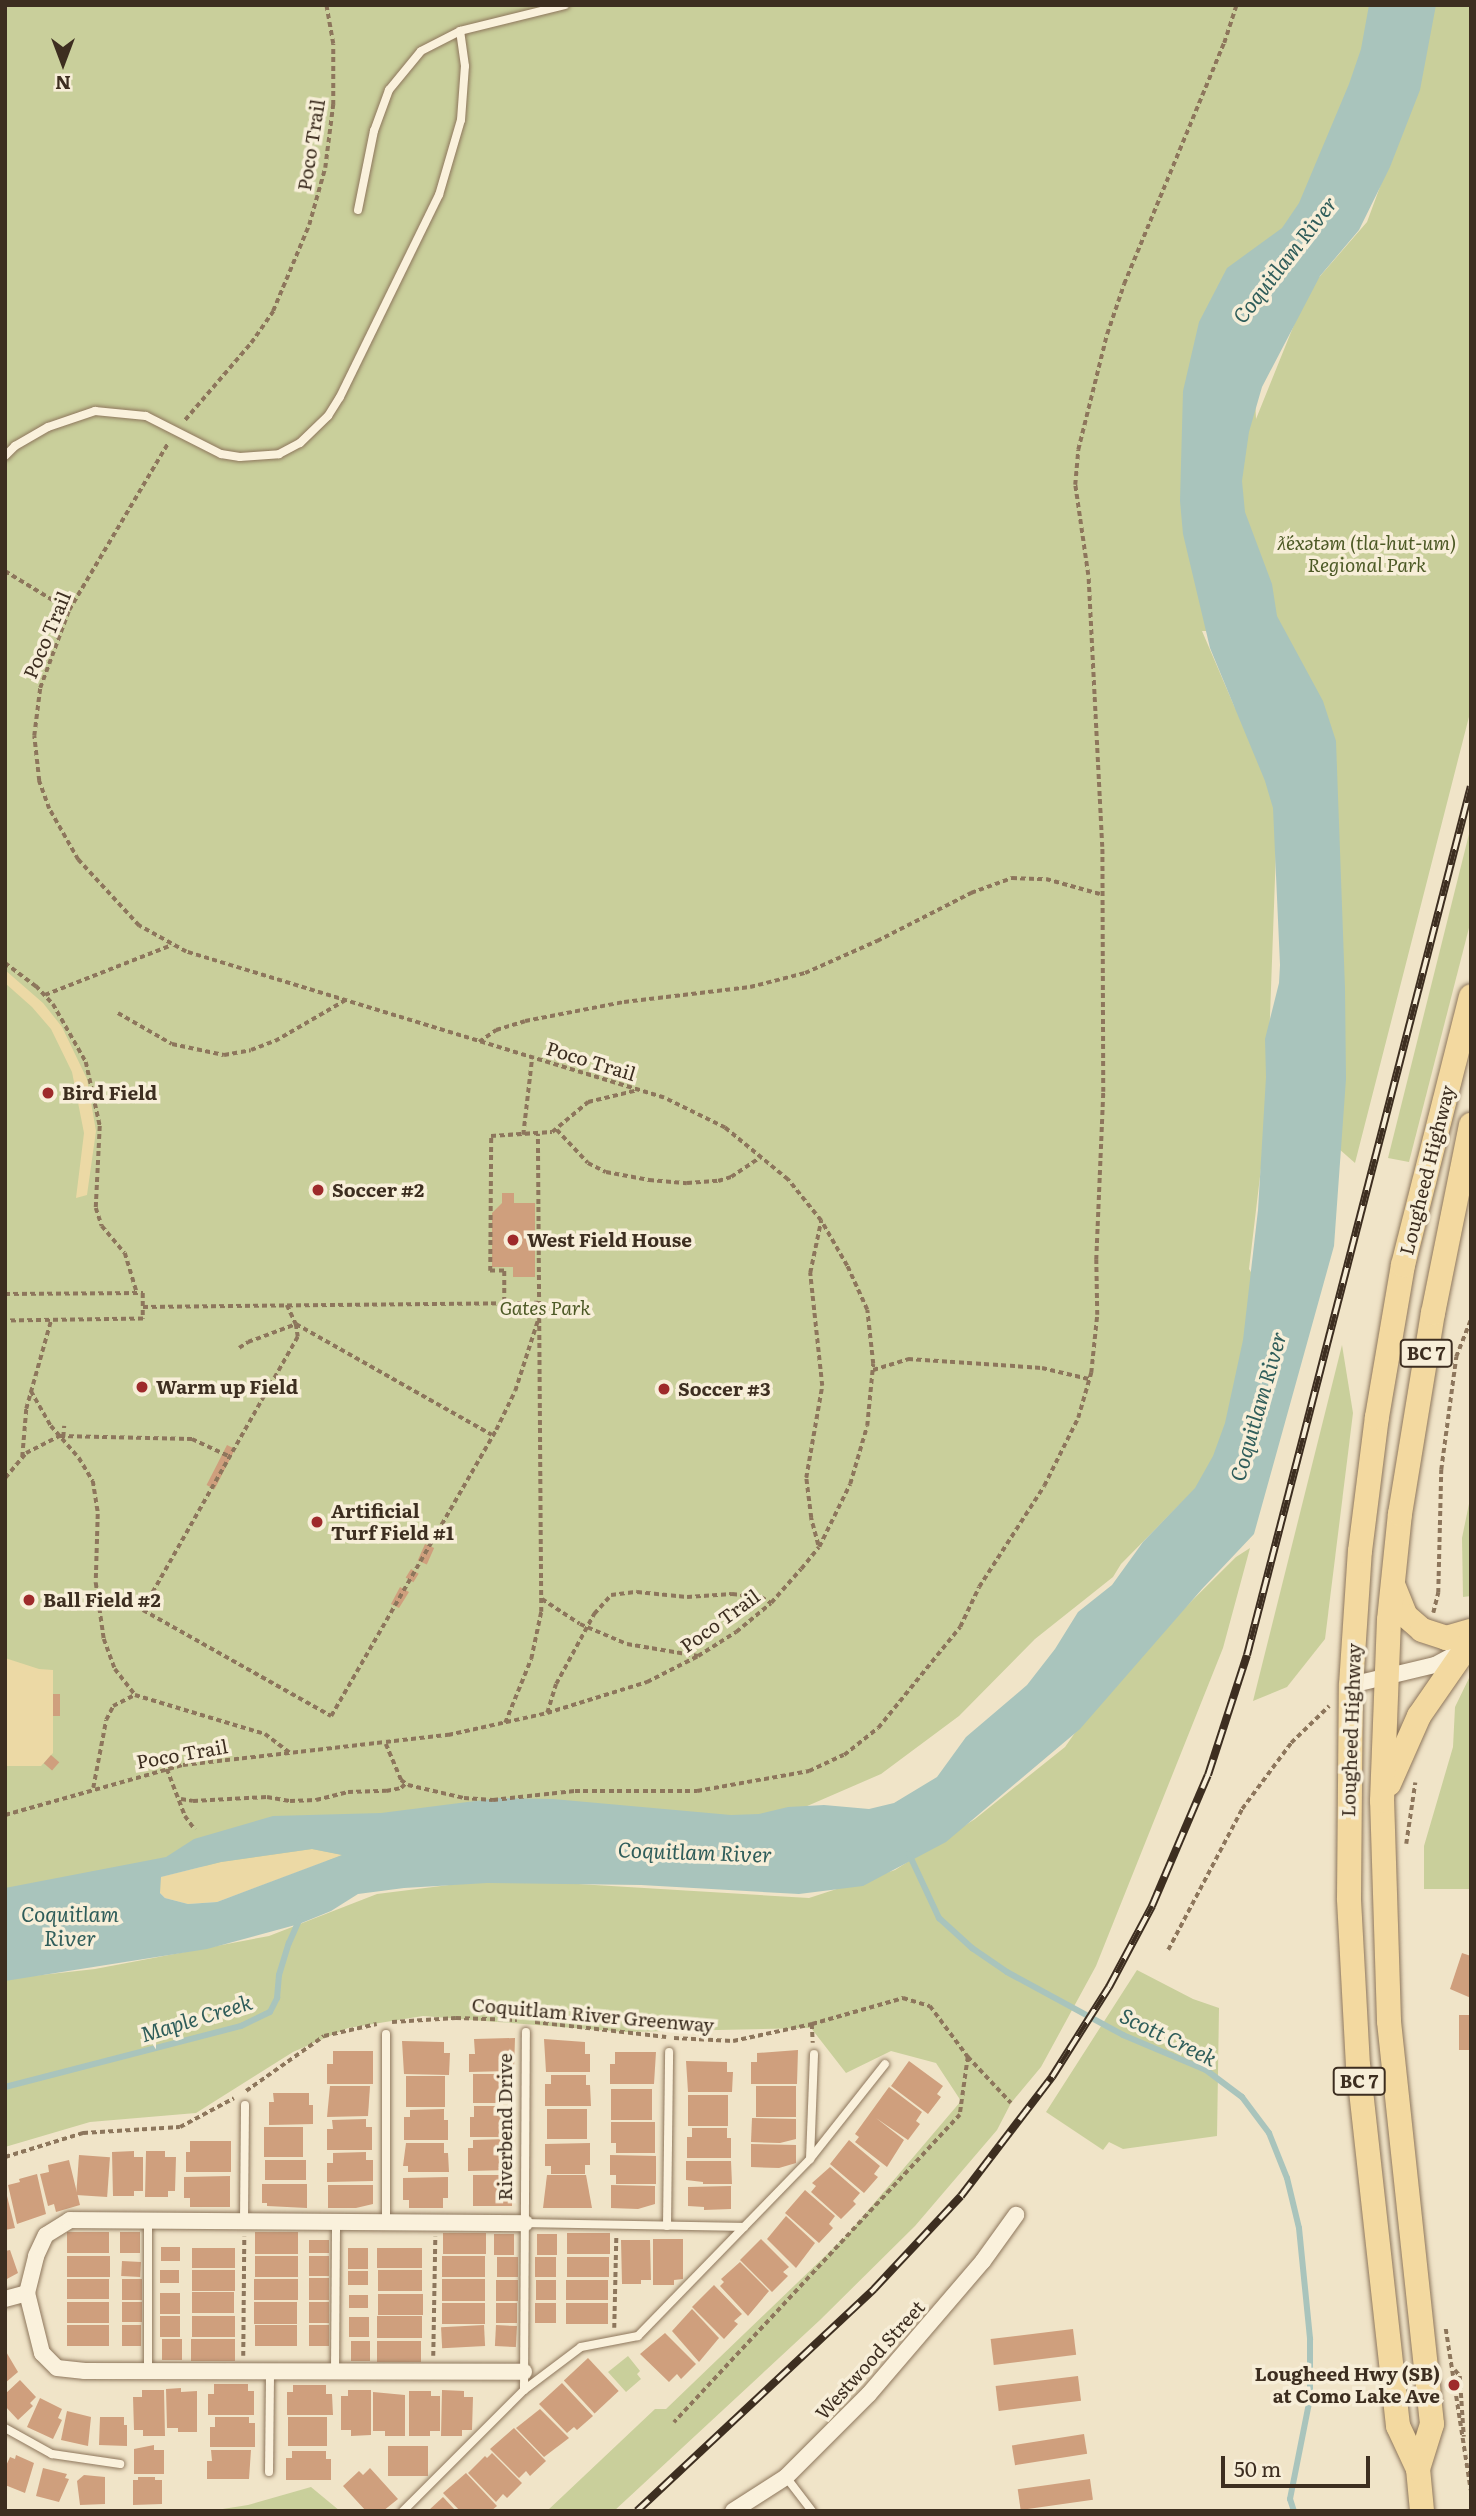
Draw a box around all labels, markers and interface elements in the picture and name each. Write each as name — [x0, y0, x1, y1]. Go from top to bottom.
north arrow — [28, 28, 98, 98]
text: N — [55, 70, 71, 98]
street label: Poco Trail — [293, 98, 329, 192]
water label: Coquitlam River — [1227, 190, 1341, 328]
park label: ƛ̓éxətəm (tla-hut-um) Regional Park — [1278, 532, 1456, 576]
street label: Poco Trail — [18, 588, 76, 682]
street label: Poco Trail — [544, 1037, 638, 1085]
place label: Bird Field — [62, 1082, 157, 1104]
street label: Lougheed Highway — [1395, 1083, 1459, 1257]
marker: Bird Field — [40, 1085, 56, 1101]
place label: Soccer #2 — [332, 1179, 424, 1201]
marker: Soccer #2 — [310, 1182, 326, 1198]
place label: West Field House — [527, 1229, 692, 1251]
marker: West Field House — [505, 1232, 521, 1248]
park label: Gates Park — [499, 1297, 591, 1319]
water label: Coquitlam River — [1224, 1328, 1290, 1484]
road number: BC 7 — [1398, 1338, 1454, 1368]
place label: Warm up Field — [156, 1376, 298, 1398]
place label: Soccer #3 — [678, 1378, 771, 1400]
marker: Warm up Field — [134, 1379, 150, 1395]
marker: Soccer #3 — [656, 1381, 672, 1397]
place label: Artificial Turf Field #1 — [331, 1500, 454, 1544]
marker: Artificial Turf Field #1 — [309, 1514, 325, 1530]
street label: Poco Trail — [676, 1585, 764, 1657]
place label: Ball Field #2 — [43, 1589, 161, 1611]
marker: Ball Field #2 — [21, 1592, 37, 1608]
street label: Lougheed Highway — [1337, 1643, 1365, 1817]
street label: Poco Trail — [135, 1735, 229, 1773]
water label: Coquitlam River — [617, 1836, 773, 1866]
water label: Coquitlam River — [21, 1900, 119, 1950]
water label: Maple Creek — [137, 1988, 255, 2046]
street label: Coquitlam River Greenway — [471, 1993, 715, 2037]
water label: Scott Creek — [1116, 2002, 1222, 2070]
street label: Riverbend Drive — [494, 2053, 516, 2201]
road number: BC 7 — [1331, 2066, 1387, 2096]
street label: Westwood Street — [811, 2296, 929, 2424]
place label: Lougheed Hwy (SB) at Como Lake Ave — [1254, 2363, 1440, 2407]
marker: Lougheed Hwy (SB) at Como Lake Ave — [1446, 2377, 1462, 2393]
scale bar — [1224, 2442, 1373, 2486]
text: 50 m — [1234, 2452, 1281, 2483]

